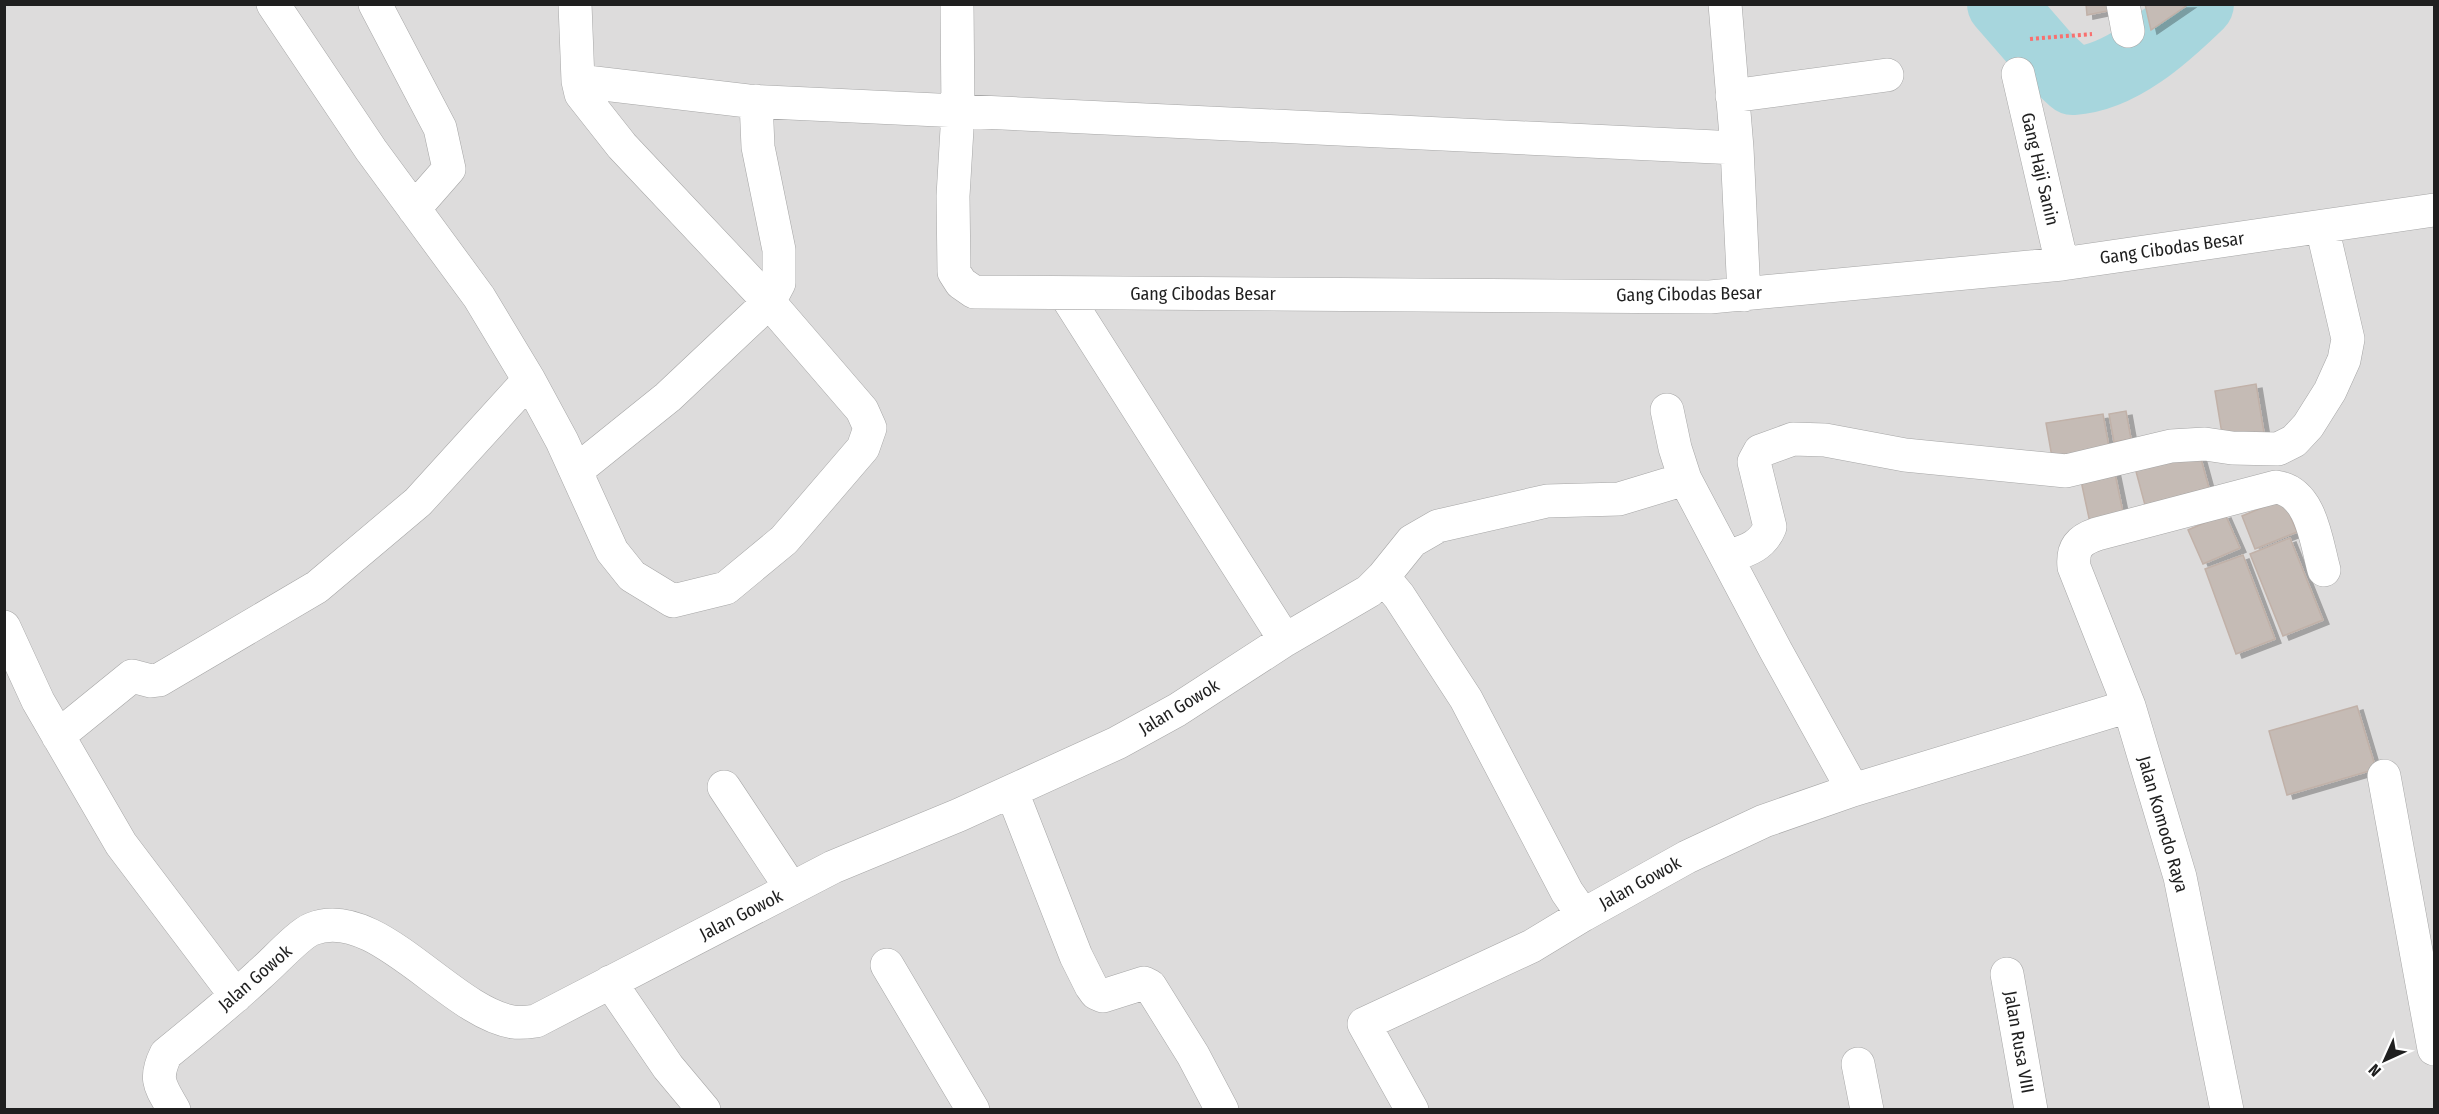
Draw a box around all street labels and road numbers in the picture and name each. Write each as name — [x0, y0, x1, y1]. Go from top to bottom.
street label: Gang Haji Sanin — [2016, 110, 2064, 228]
street label: Gang Cibodas Besar — [2098, 227, 2246, 269]
street label: Gang Cibodas Besar — [1616, 282, 1763, 306]
street label: Gang Cibodas Besar — [1130, 283, 1277, 305]
street label: Jalan Gowok — [1135, 674, 1224, 740]
street label: Jalan Komodo Raya — [2133, 753, 2193, 895]
street label: Jalan Gowok — [1595, 851, 1685, 914]
street label: Jalan Gowok — [696, 884, 787, 945]
street label: Jalan Gowok — [214, 940, 297, 1016]
street label: Jalan Rusa VIII — [1999, 989, 2039, 1095]

